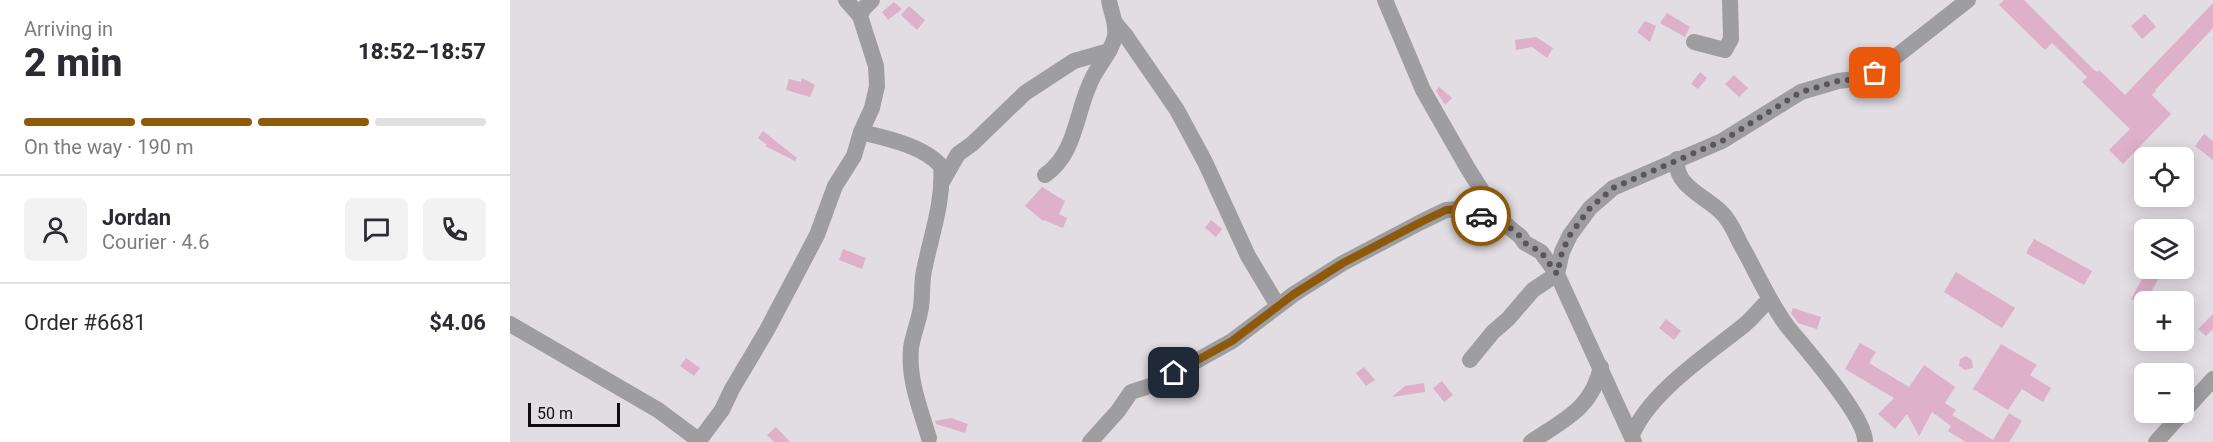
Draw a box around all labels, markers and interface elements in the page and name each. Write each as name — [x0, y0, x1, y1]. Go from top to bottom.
text: Arriving in — [24, 17, 113, 41]
text: 18:52–18:57 — [358, 39, 486, 64]
text: 2 min — [24, 40, 122, 86]
pin — [1849, 47, 1900, 98]
icon: bag — [1858, 56, 1891, 89]
text: On the way · 190 m — [24, 135, 193, 159]
map controls — [2134, 147, 2194, 423]
button: locate — [2134, 147, 2194, 207]
courier — [1451, 186, 1511, 246]
button: person — [24, 198, 87, 261]
button: chat — [345, 198, 408, 261]
button: phone — [423, 198, 486, 261]
icon: car — [1465, 200, 1498, 233]
text: Jordan — [102, 205, 171, 230]
button: layers — [2134, 219, 2194, 279]
text: Courier · 4.6 — [102, 230, 209, 254]
button: + — [2134, 291, 2194, 351]
text: Order #6681 — [24, 310, 146, 335]
text: $4.06 — [429, 310, 486, 335]
pin — [1148, 347, 1199, 398]
icon: home — [1157, 356, 1190, 389]
button: − — [2134, 363, 2194, 423]
scale bar — [528, 400, 620, 428]
text: 50 m — [537, 404, 573, 423]

